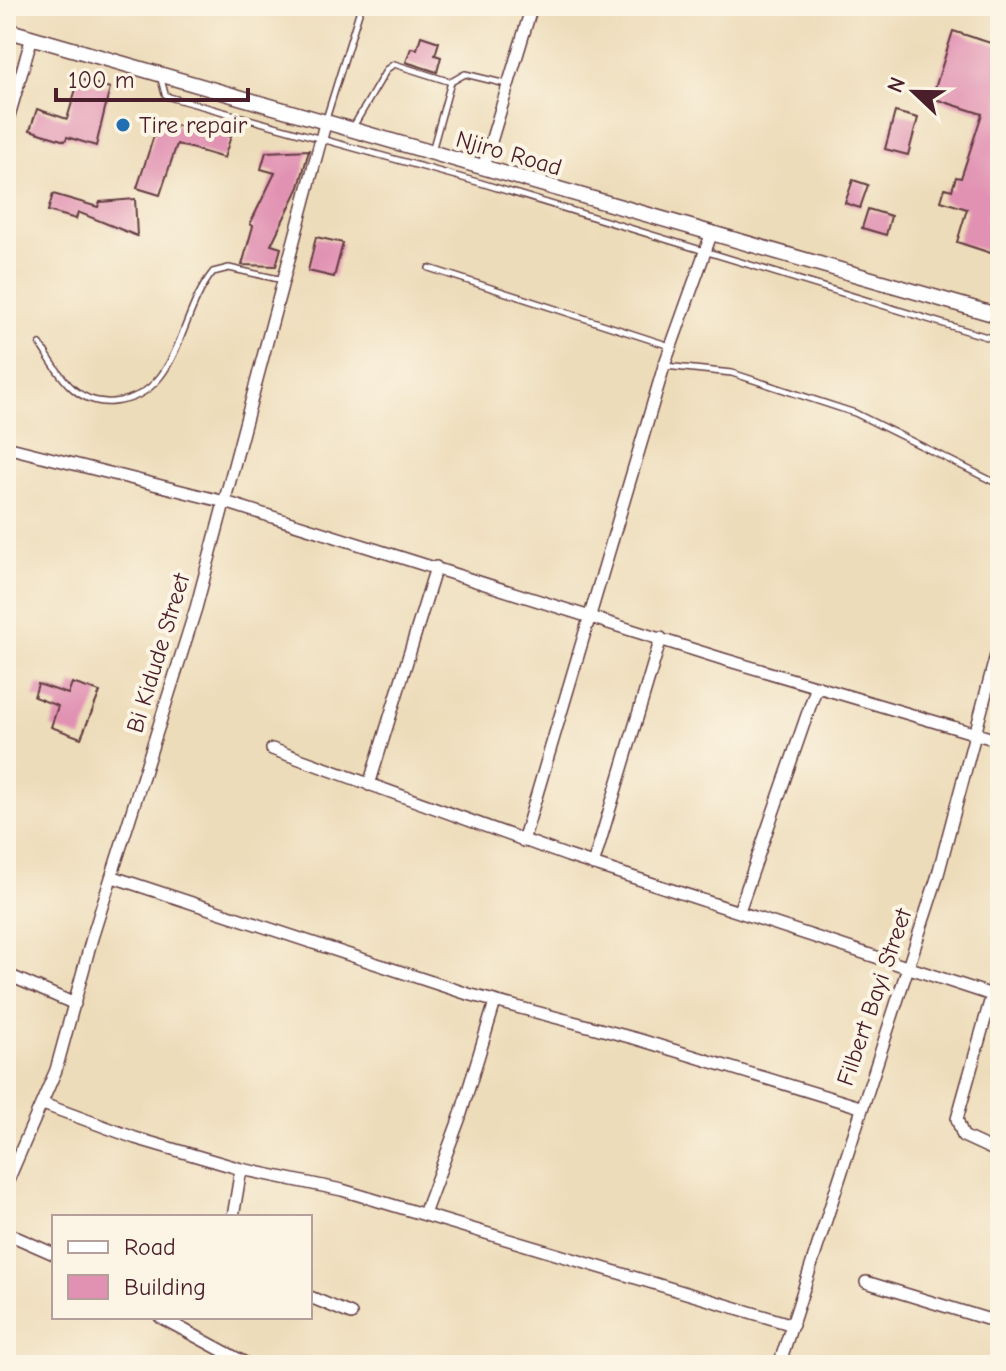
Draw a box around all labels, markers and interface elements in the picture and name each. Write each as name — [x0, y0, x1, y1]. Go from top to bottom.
scale bar — [56, 52, 248, 102]
north arrow — [874, 52, 954, 132]
text: 100 m — [68, 66, 135, 94]
text: N — [882, 73, 911, 96]
place label: Tire repair — [139, 111, 248, 139]
marker: Tire repair — [114, 116, 132, 134]
street label: Njiro Road — [453, 125, 565, 181]
street label: Bi Kidude Street — [120, 569, 196, 736]
street label: Filbert Bayi Street — [831, 904, 918, 1089]
legend — [52, 1215, 312, 1319]
text: Road — [124, 1233, 176, 1261]
text: Building — [124, 1273, 206, 1301]

